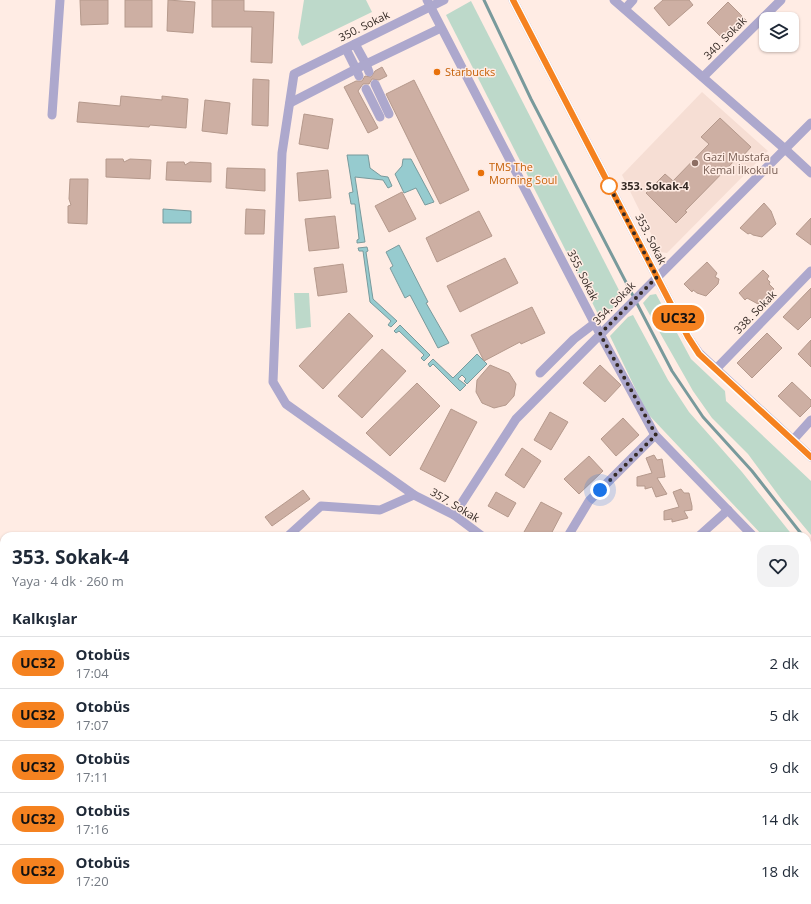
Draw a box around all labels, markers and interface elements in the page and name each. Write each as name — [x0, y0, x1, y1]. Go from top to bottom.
street label: 350. Sokak — [336, 7, 392, 44]
map controls — [759, 12, 799, 52]
button: layers — [759, 12, 799, 52]
street label: 340. Sokak — [700, 13, 750, 62]
place label: Starbucks — [445, 64, 495, 79]
marker: Starbucks — [432, 67, 442, 77]
place label: Gazi Mustafa Kemal İlkokulu — [703, 149, 778, 177]
marker: Gazi Mustafa Kemal İlkokulu — [690, 158, 700, 168]
place label: TMS The Morning Soul — [489, 159, 557, 187]
marker: TMS The Morning Soul — [476, 168, 486, 178]
marker: 353. Sokak-4 — [600, 177, 618, 195]
place label: 353. Sokak-4 — [621, 178, 690, 193]
street label: 353. Sokak — [632, 211, 671, 267]
street label: 355. Sokak — [564, 247, 603, 303]
street label: 354. Sokak — [589, 278, 638, 328]
street label: 338. Sokak — [730, 287, 779, 337]
line badge: UC32 — [650, 305, 706, 331]
text: UC32 — [660, 308, 696, 327]
your location — [590, 480, 610, 500]
street label: 357. Sokak — [428, 484, 483, 525]
text: 353. Sokak-4 — [12, 544, 129, 570]
button: heart — [757, 545, 799, 587]
text: Yaya · 4 dk · 260 m — [12, 572, 124, 590]
text: Kalkışlar — [12, 608, 77, 628]
text: Otobüs — [76, 644, 130, 664]
text: UC32 — [20, 653, 56, 672]
text: 2 dk — [769, 653, 799, 673]
text: 17:04 — [76, 664, 109, 682]
text: Otobüs — [76, 696, 130, 716]
text: UC32 — [20, 705, 56, 724]
text: 5 dk — [769, 705, 799, 725]
text: 17:07 — [76, 716, 109, 734]
text: Otobüs — [76, 748, 130, 768]
text: UC32 — [20, 757, 56, 776]
text: 9 dk — [769, 757, 799, 777]
text: 17:11 — [76, 768, 109, 786]
text: Otobüs — [76, 800, 130, 820]
text: UC32 — [20, 809, 56, 828]
text: 14 dk — [761, 809, 799, 829]
text: 17:16 — [76, 820, 109, 838]
text: Otobüs — [76, 852, 130, 872]
text: UC32 — [20, 861, 56, 880]
text: 18 dk — [761, 861, 799, 881]
text: 17:20 — [76, 872, 109, 890]

